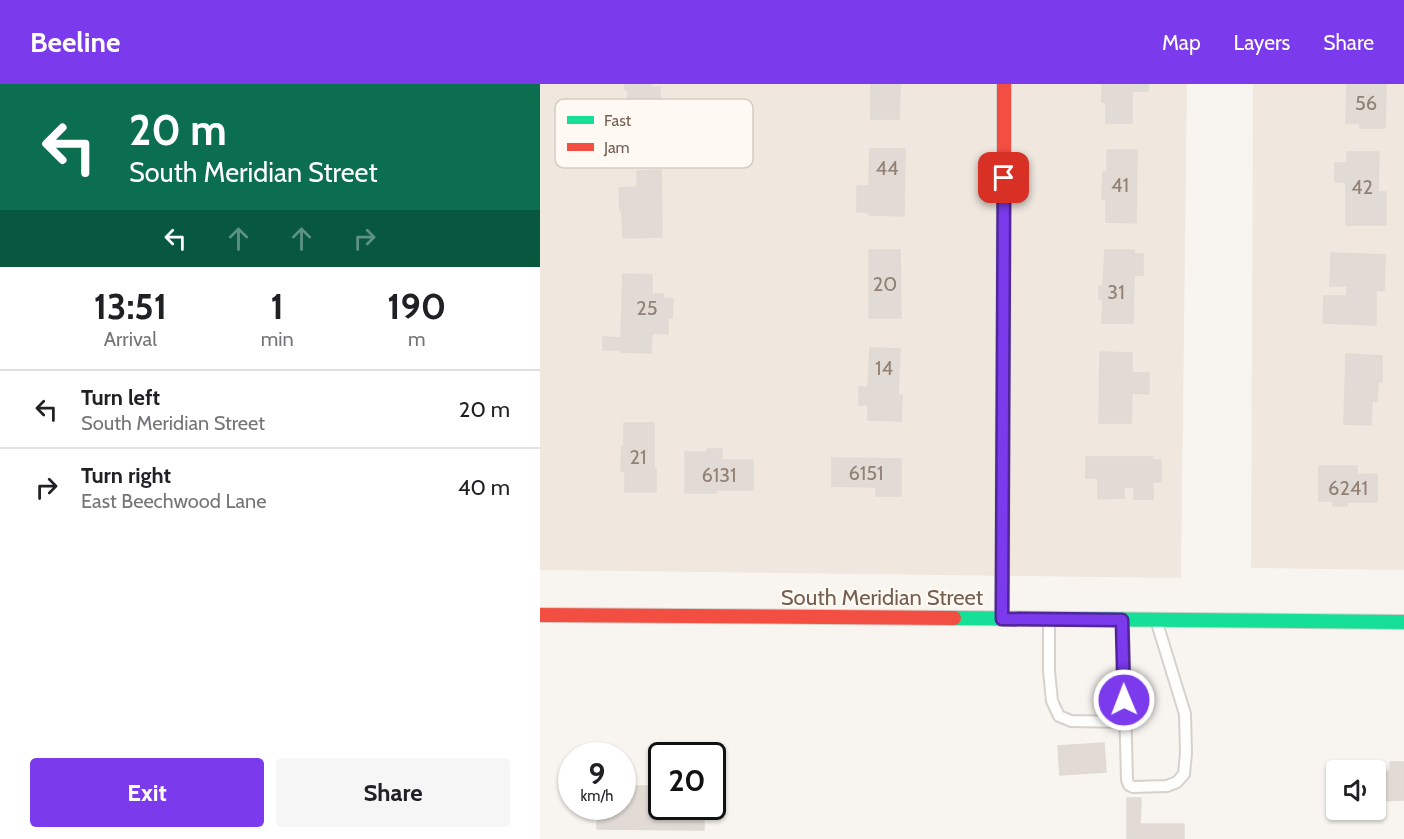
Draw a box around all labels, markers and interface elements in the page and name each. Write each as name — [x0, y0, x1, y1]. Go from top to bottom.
text: Beeline — [30, 25, 120, 59]
text: Map — [1162, 30, 1201, 55]
text: Layers — [1234, 30, 1290, 55]
text: Share — [1323, 30, 1374, 55]
house number: 56 — [1355, 91, 1377, 115]
legend — [555, 99, 753, 168]
text: 20 m — [129, 104, 227, 156]
icon: left — [30, 108, 108, 186]
text: Fast — [604, 111, 632, 130]
text: Jam — [603, 138, 630, 157]
pin — [978, 152, 1029, 203]
text: South Meridian Street — [129, 156, 377, 189]
house number: 44 — [875, 156, 899, 180]
icon: arrive — [987, 161, 1020, 194]
house number: 41 — [1111, 173, 1129, 197]
house number: 42 — [1351, 175, 1373, 199]
icon: left — [159, 222, 192, 255]
icon: ahead — [222, 222, 255, 255]
icon: ahead — [285, 222, 318, 255]
icon: right — [348, 222, 381, 255]
house number: 20 — [873, 272, 897, 296]
house number: 31 — [1107, 280, 1125, 304]
text: 13:51 — [94, 284, 167, 328]
text: 1 — [271, 284, 284, 328]
text: 190 — [387, 284, 446, 328]
house number: 25 — [636, 296, 658, 320]
text: Arrival — [104, 327, 157, 351]
text: min — [261, 327, 294, 351]
text: m — [408, 327, 426, 351]
house number: 14 — [875, 356, 893, 380]
text: Turn left — [81, 384, 160, 411]
icon: left — [30, 393, 63, 426]
text: 20 m — [459, 396, 510, 423]
text: South Meridian Street — [81, 411, 265, 435]
house number: 21 — [630, 445, 647, 469]
house number: 6151 — [848, 461, 884, 485]
text: Turn right — [81, 462, 171, 489]
house number: 6131 — [701, 463, 737, 487]
icon: right — [30, 471, 63, 504]
text: 40 m — [458, 474, 510, 501]
house number: 6241 — [1328, 476, 1368, 500]
text: East Beechwood Lane — [81, 489, 266, 513]
street label: South Meridian Street — [781, 584, 984, 611]
position arrow — [1092, 668, 1156, 732]
speed limit sign: 20 — [648, 742, 726, 820]
text: 9 — [589, 755, 605, 792]
button: Exit — [30, 758, 264, 827]
button: Share — [276, 758, 510, 827]
map controls — [1326, 760, 1386, 820]
button: sound — [1326, 760, 1386, 820]
text: km/h — [581, 787, 613, 805]

